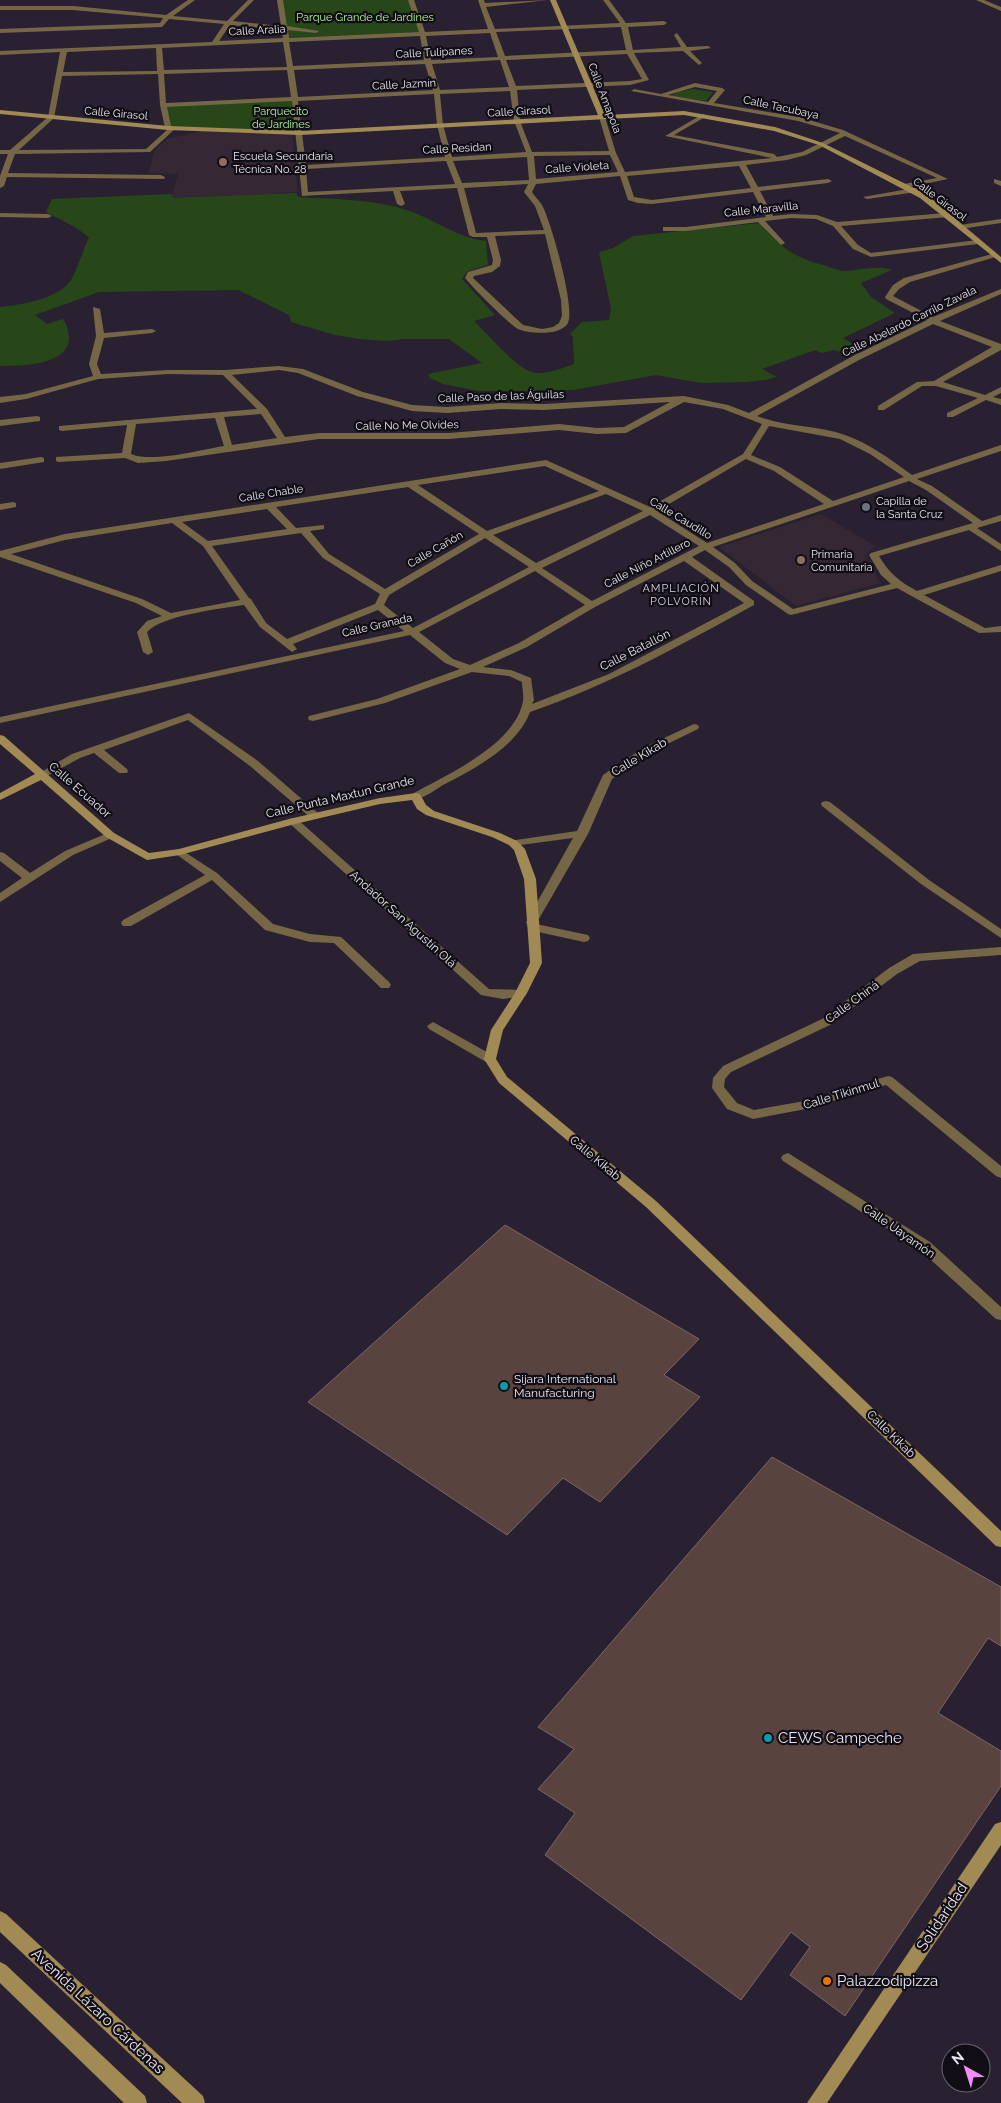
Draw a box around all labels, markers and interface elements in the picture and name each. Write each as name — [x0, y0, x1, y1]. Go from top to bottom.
park label: Parque Grande de Jardines — [296, 11, 434, 24]
street label: Calle Aralia — [228, 23, 286, 38]
street label: Calle Tulipanes — [395, 44, 473, 61]
street label: Calle Amapola — [585, 61, 624, 135]
street label: Calle Jazmín — [372, 76, 436, 93]
street label: Calle Tacubaya — [742, 93, 820, 122]
street label: Calle Girasol — [487, 103, 551, 120]
street label: Calle Girasol — [84, 104, 148, 123]
park label: Parquecito de Jardines — [252, 105, 310, 131]
street label: Calle Residan — [422, 140, 492, 157]
place label: Escuela Secundaria Técnica No. 28 — [233, 150, 333, 176]
marker: Escuela Secundaria Técnica No. 28 — [217, 156, 229, 168]
street label: Calle Violeta — [545, 159, 609, 176]
street label: Calle Girasol — [910, 175, 969, 224]
street label: Calle Maravilla — [723, 199, 799, 220]
street label: Calle Abelardo Carrilo Zavala — [840, 283, 978, 360]
street label: Calle Paso de las Águilas — [438, 387, 564, 405]
street label: Calle No Me Olvides — [355, 418, 459, 433]
street label: Calle Chable — [238, 482, 305, 505]
street label: Calle Caudillo — [647, 495, 715, 542]
place label: Capilla de la Santa Cruz — [876, 495, 943, 521]
marker: Capilla de la Santa Cruz — [860, 501, 872, 513]
street label: Calle Cañón — [405, 528, 465, 570]
street label: Calle Niño Artillero — [602, 536, 693, 591]
place label: Primaria Comunitaria — [811, 548, 872, 574]
marker: Primaria Comunitaria — [795, 554, 807, 566]
district label: AMPLIACIÓN POLVORÍN — [642, 581, 720, 608]
street label: Calle Granada — [341, 611, 414, 640]
street label: Calle Batallón — [597, 626, 673, 674]
street label: Calle Kikab — [609, 735, 669, 779]
street label: Calle Ecuador — [46, 759, 114, 821]
street label: Calle Punta Maxtun Grande — [265, 773, 415, 821]
street label: Andador San Agustín Olá — [347, 868, 459, 970]
street label: Calle Chiná — [822, 978, 882, 1026]
street label: Calle Tikinmul — [801, 1076, 881, 1112]
street label: Calle Kikab — [567, 1133, 623, 1183]
street label: Calle Uayamón — [860, 1201, 938, 1261]
place label: Sijara International Manufacturing — [514, 1372, 617, 1400]
marker: Sijara International Manufacturing — [498, 1380, 510, 1392]
street label: Calle Kikab — [864, 1407, 918, 1461]
place label: CEWS Campeche — [778, 1729, 902, 1747]
marker: CEWS Campeche — [762, 1732, 774, 1744]
street label: Solidaridad — [913, 1880, 971, 1954]
street label: Avenida Lázaro Cárdenas — [28, 1945, 168, 2077]
place label: Palazzodipizza — [837, 1972, 938, 1990]
marker: Palazzodipizza — [821, 1975, 833, 1987]
north arrow — [941, 2043, 991, 2093]
text: N — [949, 2048, 967, 2067]

